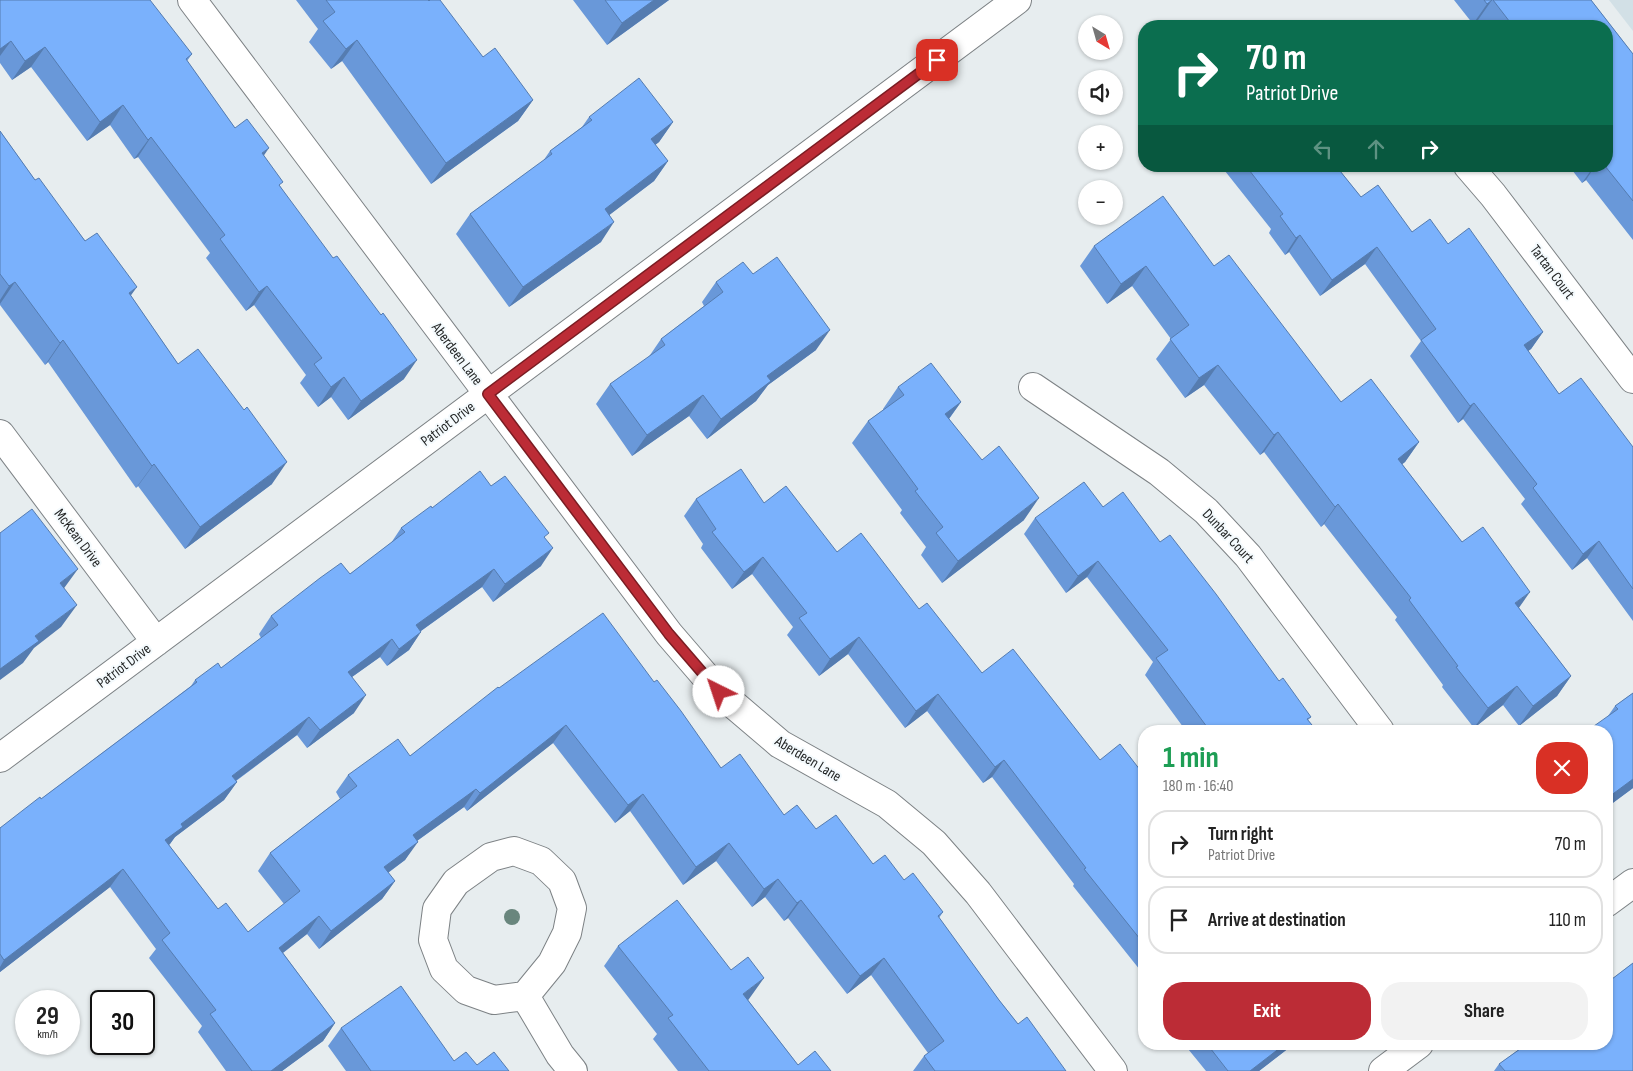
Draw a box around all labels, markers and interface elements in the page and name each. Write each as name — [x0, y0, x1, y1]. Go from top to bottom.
north arrow — [1078, 15, 1122, 60]
map controls — [1078, 15, 1123, 225]
text: 70 m — [1246, 37, 1306, 80]
pin — [916, 39, 958, 81]
icon: right — [1163, 40, 1228, 105]
icon: arrive — [923, 46, 951, 74]
button: sound — [1078, 70, 1123, 115]
text: Patriot Drive — [1246, 80, 1338, 107]
button: + — [1078, 125, 1123, 170]
icon: left — [1309, 135, 1337, 163]
icon: ahead — [1362, 135, 1390, 163]
icon: right — [1415, 135, 1443, 163]
button: − — [1078, 180, 1123, 225]
street label: Tartan Court — [1525, 241, 1579, 303]
street label: Aberdeen Lane — [427, 318, 487, 389]
street label: Patriot Drive — [417, 397, 479, 451]
street label: McKean Drive — [50, 505, 106, 571]
street label: Dunbar Court — [1198, 505, 1258, 567]
street label: Patriot Drive — [93, 639, 155, 693]
position arrow — [692, 665, 744, 717]
street label: Aberdeen Lane — [771, 731, 845, 786]
text: 1 min — [1163, 740, 1219, 776]
button: close — [1536, 742, 1588, 794]
text: 180 m · 16:40 — [1163, 777, 1233, 796]
text: Turn right — [1208, 823, 1273, 846]
icon: right — [1165, 830, 1193, 858]
text: 70 m — [1555, 833, 1586, 856]
text: Patriot Drive — [1208, 846, 1275, 865]
icon: arrive — [1165, 906, 1193, 934]
text: Arrive at destination — [1208, 909, 1346, 932]
text: 110 m — [1549, 909, 1586, 932]
button: Exit — [1163, 982, 1371, 1040]
button: Share — [1381, 982, 1588, 1040]
speed limit sign: 30 — [90, 990, 155, 1055]
text: 29 — [36, 1001, 59, 1032]
text: km/h — [37, 1027, 58, 1042]

